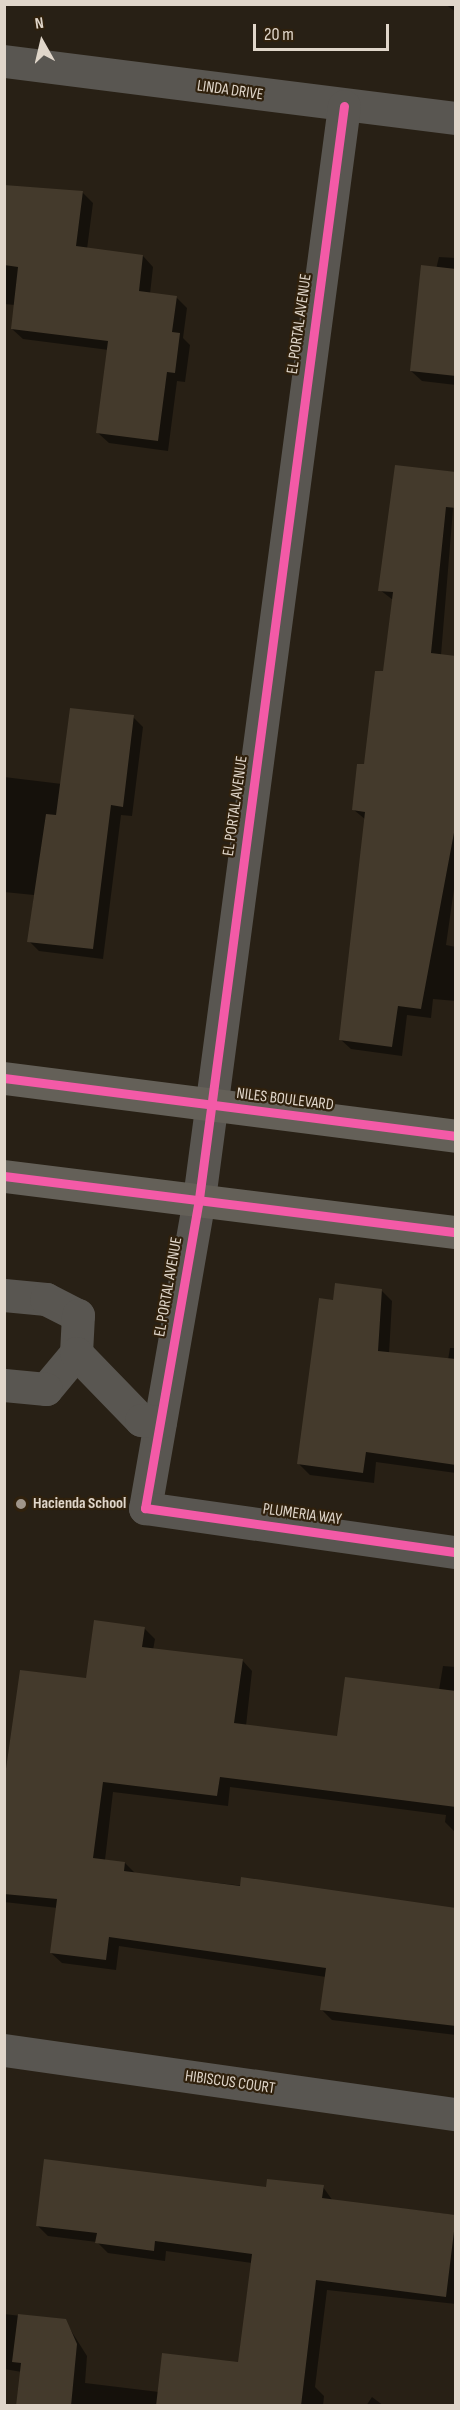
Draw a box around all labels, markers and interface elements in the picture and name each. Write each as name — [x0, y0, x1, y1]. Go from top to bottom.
north arrow — [12, 12, 72, 72]
scale bar — [256, 12, 392, 50]
text: N — [34, 14, 45, 34]
text: 20 m — [264, 24, 294, 45]
street label: LINDA DRIVE — [196, 77, 264, 105]
street label: EL PORTAL AVENUE — [283, 273, 317, 375]
street label: EL PORTAL AVENUE — [219, 755, 253, 857]
street label: NILES BOULEVARD — [235, 1085, 335, 1115]
street label: EL PORTAL AVENUE — [151, 1236, 187, 1338]
place label: Hacienda School — [33, 1494, 126, 1514]
marker: Hacienda School — [14, 1497, 28, 1511]
street label: PLUMERIA WAY — [261, 1500, 343, 1530]
street label: HIBISCUS COURT — [184, 2067, 276, 2099]

